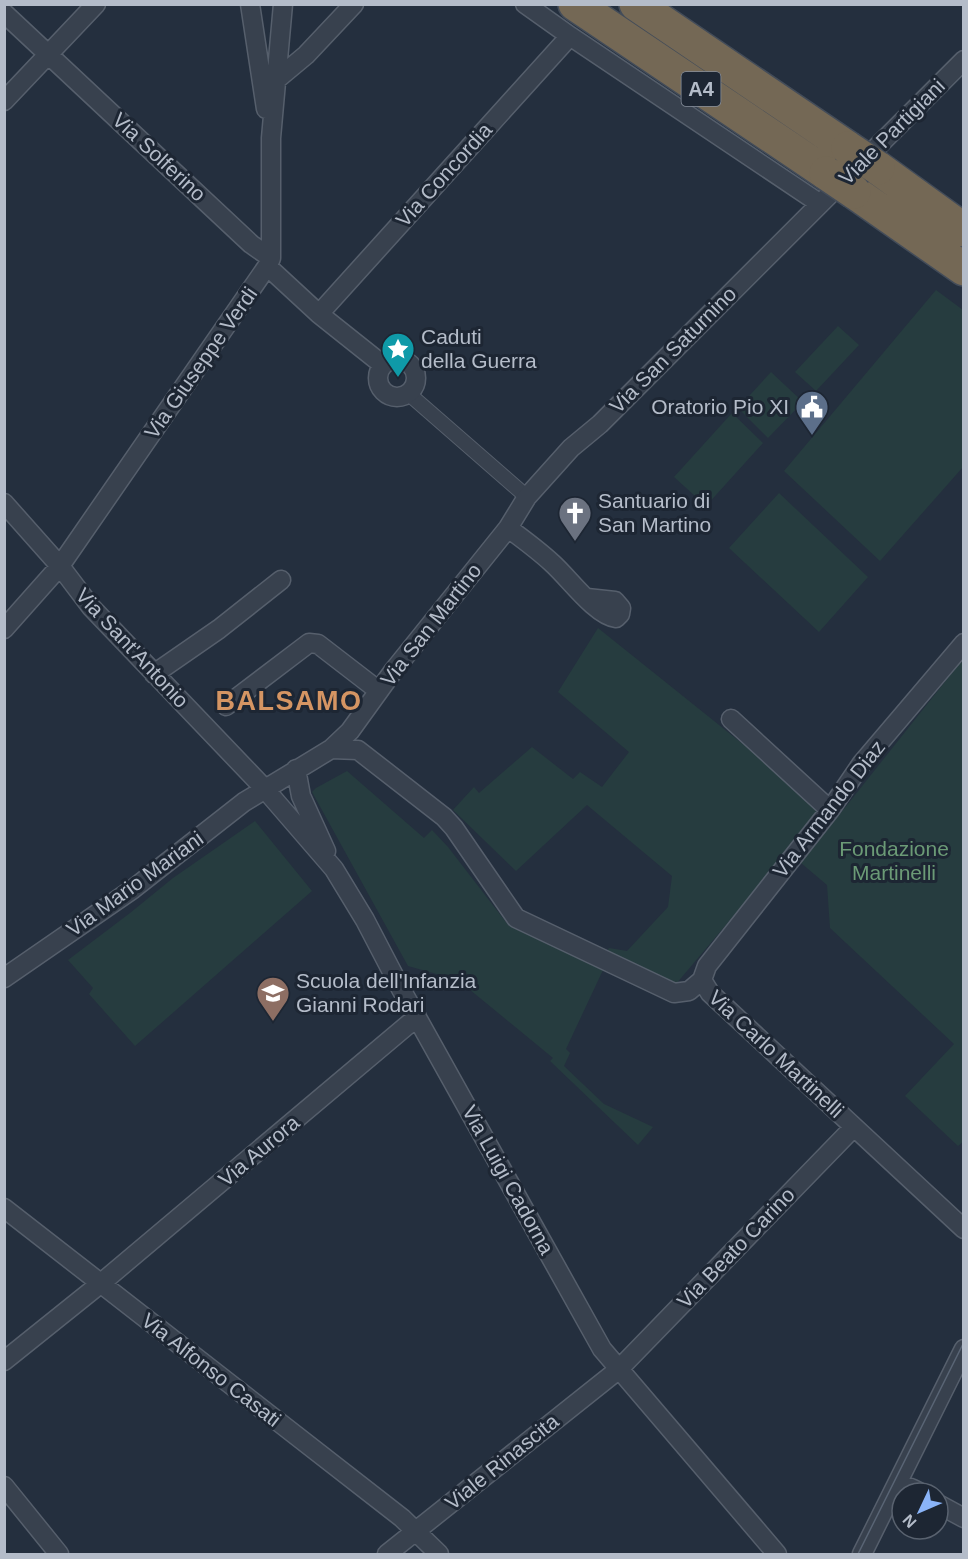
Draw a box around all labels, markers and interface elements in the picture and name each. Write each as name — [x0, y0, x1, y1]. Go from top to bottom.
road number: A4 — [682, 72, 720, 106]
street label: Viale Partigiani — [834, 74, 949, 189]
street label: Via Solferino — [108, 108, 211, 206]
street label: Via Concordia — [391, 118, 496, 231]
street label: Via San Saturnino — [605, 282, 740, 417]
street label: Via Giuseppe Verdi — [140, 283, 261, 443]
place label: Caduti della Guerra — [421, 325, 537, 372]
place icon: Caduti della Guerra — [380, 331, 416, 378]
public building icon: Oratorio Pio XI — [794, 389, 830, 436]
place label: Oratorio Pio XI — [651, 395, 789, 418]
place label: Santuario di San Martino — [598, 489, 711, 536]
church icon: Santuario di San Martino — [557, 495, 593, 542]
street label: Via San Martino — [376, 559, 486, 690]
street label: Via Sant'Antonio — [71, 583, 193, 712]
district label: BALSAMO — [216, 686, 363, 716]
street label: Via Armando Diaz — [768, 736, 889, 882]
street label: Via Mario Mariani — [62, 826, 207, 941]
park label: Fondazione Martinelli — [839, 837, 949, 884]
place label: Scuola dell'Infanzia Gianni Rodari — [296, 969, 477, 1016]
school or university icon: Scuola dell'Infanzia Gianni Rodari — [255, 975, 291, 1022]
street label: Via Carlo Martinelli — [704, 985, 848, 1122]
street label: Via Luigi Cadorna — [458, 1101, 559, 1258]
street label: Via Aurora — [214, 1110, 304, 1191]
street label: Via Beato Carino — [672, 1183, 799, 1313]
street label: Via Alfonso Casati — [137, 1308, 285, 1431]
street label: Viale Rinascita — [441, 1409, 563, 1514]
north arrow — [890, 1481, 950, 1541]
text: N — [899, 1511, 920, 1531]

